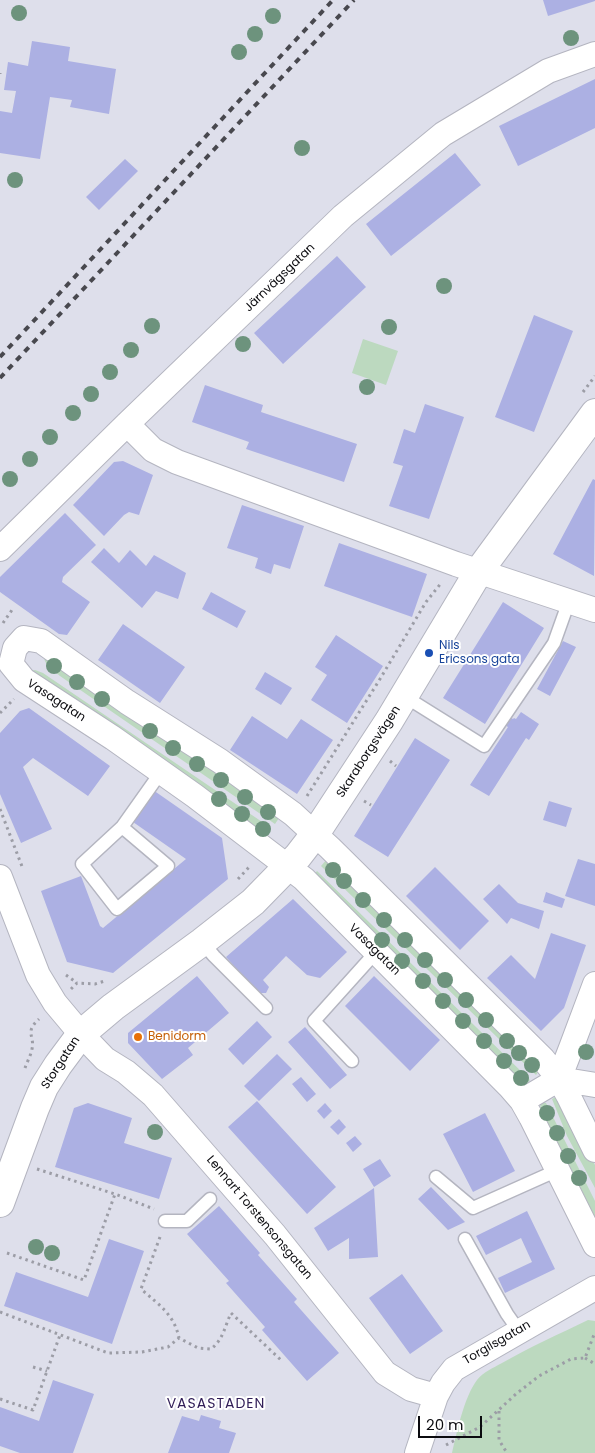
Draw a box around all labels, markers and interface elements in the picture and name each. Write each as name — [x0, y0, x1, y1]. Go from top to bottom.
street label: Järnvägsgatan — [242, 241, 318, 315]
place label: Nils Ericsons gata — [439, 639, 520, 667]
marker: Nils Ericsons gata — [423, 647, 435, 659]
street label: Vasagatan — [24, 677, 88, 725]
street label: Skaraborgsvägen — [334, 703, 404, 801]
street label: Vasagatan — [345, 921, 403, 979]
place label: Benidorm — [148, 1030, 206, 1044]
marker: Benidorm — [132, 1031, 144, 1043]
street label: Storgatan — [39, 1034, 83, 1092]
street label: Lennart Torstensonsgatan — [203, 1153, 315, 1283]
street label: Torgilsgatan — [461, 1318, 533, 1368]
district label: VASASTADEN — [165, 1396, 267, 1412]
scale bar — [420, 1406, 484, 1438]
text: 20 m — [426, 1414, 464, 1435]

